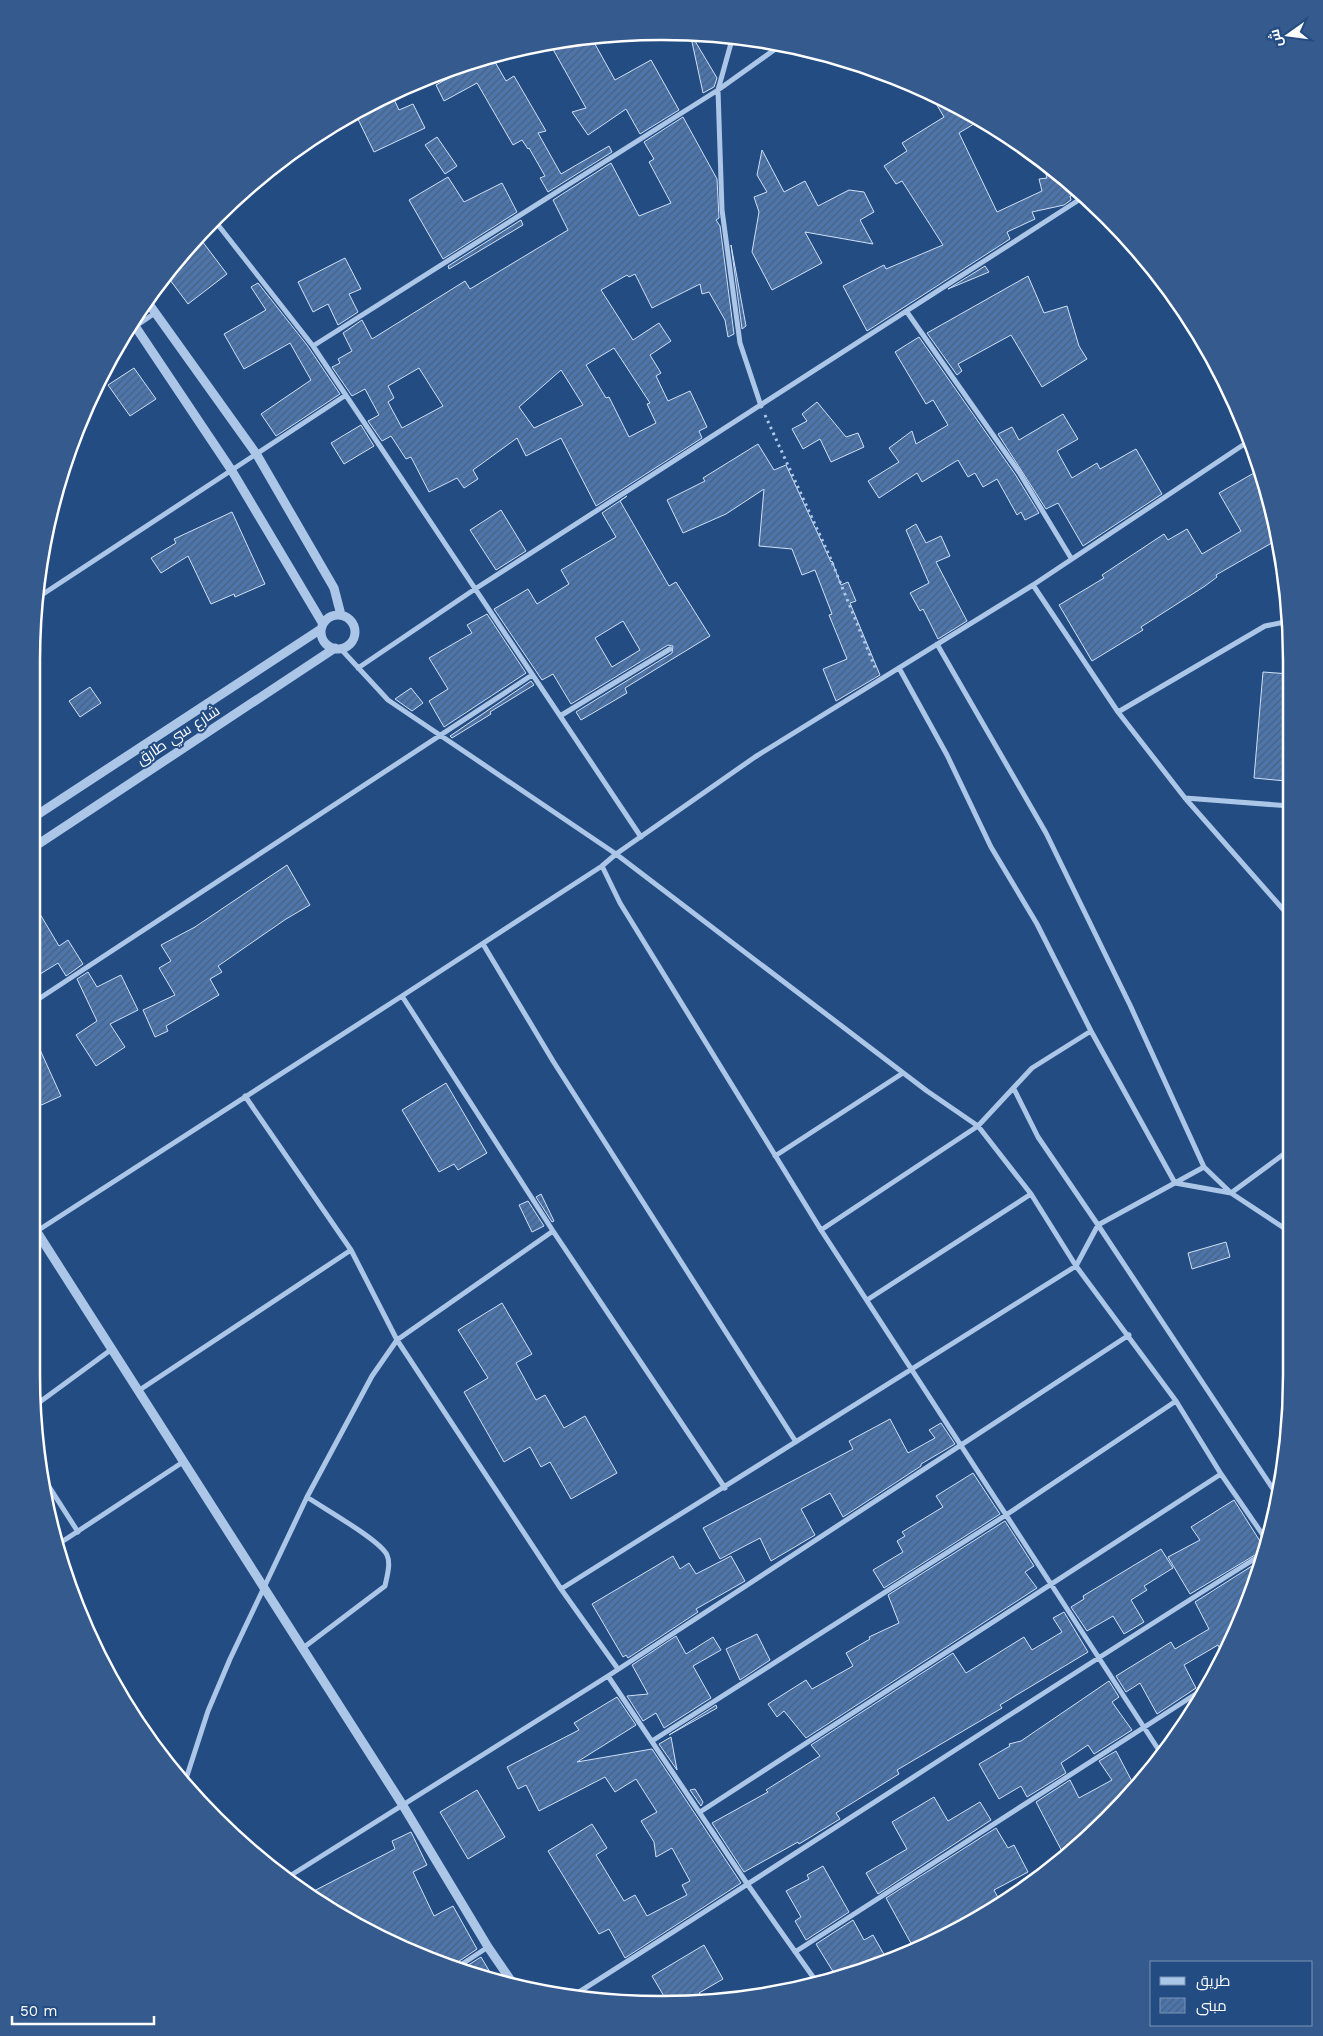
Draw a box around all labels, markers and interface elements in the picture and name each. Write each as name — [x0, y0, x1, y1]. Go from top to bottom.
north arrow — [1263, 10, 1313, 60]
text: ش — [1265, 27, 1286, 49]
street label: شارع سي طارق — [133, 701, 225, 771]
legend — [1150, 1961, 1313, 2026]
text: طريق — [1196, 1972, 1230, 1991]
scale bar — [12, 1994, 155, 2026]
text: مبنى — [1196, 1997, 1227, 2016]
text: 50 m — [20, 2002, 57, 2020]

